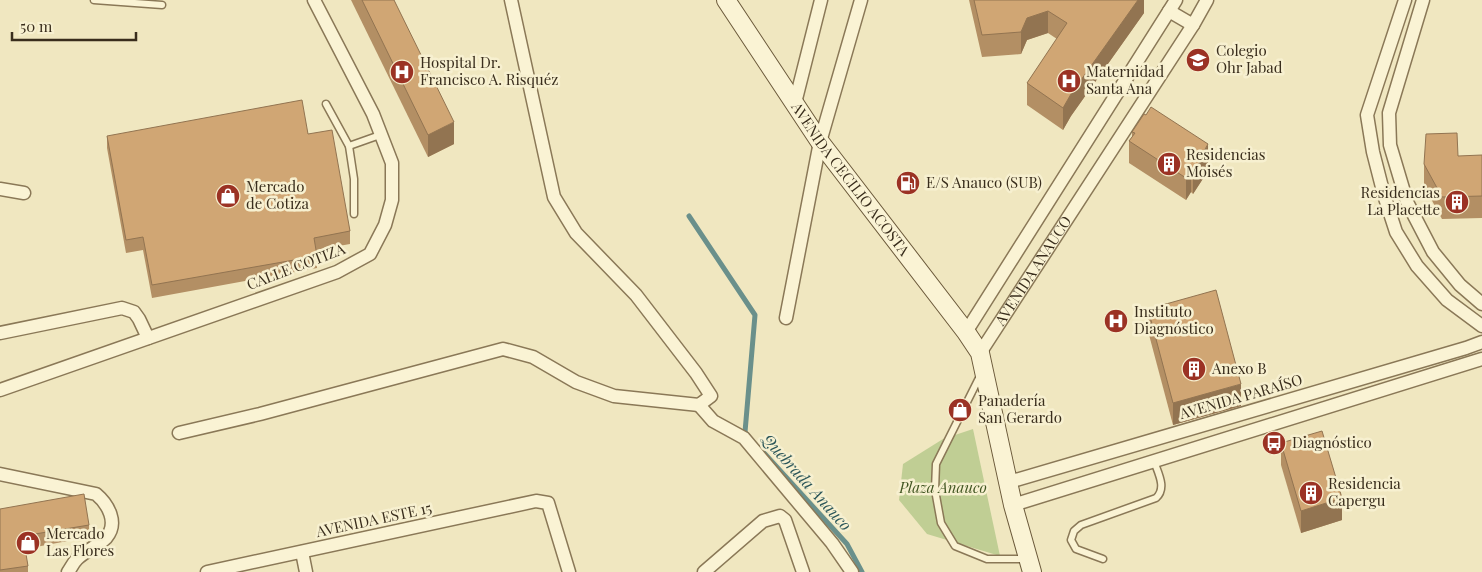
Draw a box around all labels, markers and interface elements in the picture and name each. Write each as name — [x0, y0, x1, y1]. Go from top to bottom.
scale bar — [12, 10, 136, 42]
text: 50 m — [20, 16, 53, 36]
place label: Colegio Ohr Jabad — [1216, 40, 1283, 77]
school or university icon: Colegio Ohr Jabad — [1185, 47, 1211, 73]
place label: Hospital Dr. Francisco A. Risquéz — [420, 52, 558, 89]
hospital icon: Hospital Dr. Francisco A. Risquéz — [389, 59, 415, 85]
place label: Maternidad Santa Ana — [1086, 61, 1165, 98]
hospital icon: Maternidad Santa Ana — [1056, 68, 1082, 94]
street label: AVENIDA CECILIO ACOSTA — [787, 97, 915, 260]
place label: Residencias Moisés — [1186, 144, 1266, 181]
building icon: Residencias Moisés — [1156, 151, 1182, 177]
fuel station icon: E/S Anauco (SUB) — [895, 170, 921, 196]
place label: E/S Anauco (SUB) — [926, 172, 1042, 192]
place label: Mercado de Cotiza — [246, 176, 309, 213]
place label: Residencias La Placette — [1360, 182, 1440, 219]
shop icon: Mercado de Cotiza — [215, 183, 241, 209]
building icon: Residencias La Placette — [1444, 189, 1470, 215]
street label: AVENIDA ANAUCO — [989, 212, 1075, 330]
street label: CALLE COTIZA — [243, 238, 348, 294]
place label: Instituto Diagnóstico — [1134, 301, 1214, 338]
hospital icon: Instituto Diagnóstico — [1103, 308, 1129, 334]
building icon: Anexo B — [1181, 356, 1207, 382]
place label: Anexo B — [1211, 358, 1267, 378]
street label: AVENIDA PARAÍSO — [1176, 369, 1305, 423]
place label: Panadería San Gerardo — [978, 390, 1062, 427]
shop icon: Panadería San Gerardo — [947, 397, 973, 423]
water label: Quebrada Anauco — [757, 428, 857, 535]
bus stop icon: Diagnóstico — [1261, 430, 1287, 456]
place label: Diagnóstico — [1292, 432, 1372, 452]
place label: Residencia Capergu — [1328, 473, 1401, 510]
park label: Plaza Anauco — [898, 477, 987, 497]
building icon: Residencia Capergu — [1298, 480, 1324, 506]
street label: AVENIDA ESTE 15 — [313, 497, 433, 541]
place label: Mercado Las Flores — [46, 523, 114, 560]
shop icon: Mercado Las Flores — [15, 530, 41, 556]

